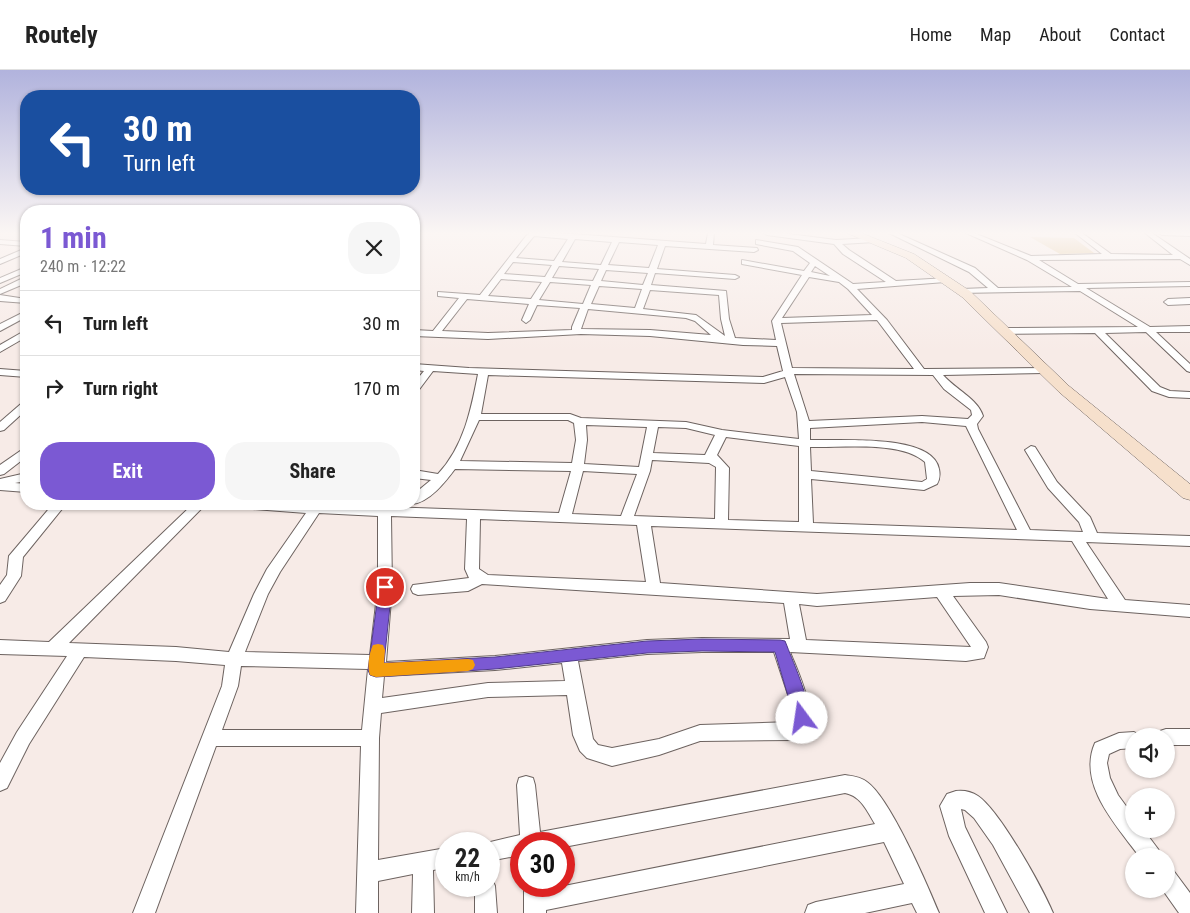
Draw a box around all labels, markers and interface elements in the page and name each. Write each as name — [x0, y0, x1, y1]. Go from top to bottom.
text: Routely — [25, 21, 98, 49]
text: Home — [910, 24, 952, 45]
text: Map — [980, 24, 1011, 45]
text: About — [1039, 24, 1081, 45]
text: Contact — [1109, 24, 1165, 45]
text: 30 m — [123, 109, 192, 150]
icon: left — [40, 110, 105, 175]
text: Turn left — [123, 151, 195, 176]
text: 1 min — [40, 220, 107, 255]
button: close — [348, 222, 400, 274]
text: 240 m · 12:22 — [40, 257, 126, 276]
icon: left — [40, 309, 68, 337]
text: Turn left — [83, 312, 148, 335]
text: 30 m — [363, 312, 400, 335]
icon: right — [40, 374, 68, 402]
text: Turn right — [83, 377, 158, 400]
text: 170 m — [353, 377, 400, 400]
button: Exit — [40, 442, 215, 500]
button: Share — [225, 442, 400, 500]
pin — [364, 566, 406, 608]
icon: arrive — [371, 573, 399, 601]
position arrow — [775, 691, 827, 743]
map controls — [1125, 728, 1175, 898]
button: sound — [1125, 728, 1175, 778]
button: + — [1125, 788, 1175, 838]
speed limit sign: 30 — [510, 832, 575, 897]
text: 22 — [455, 844, 480, 873]
button: − — [1125, 848, 1175, 898]
text: km/h — [455, 870, 480, 884]

